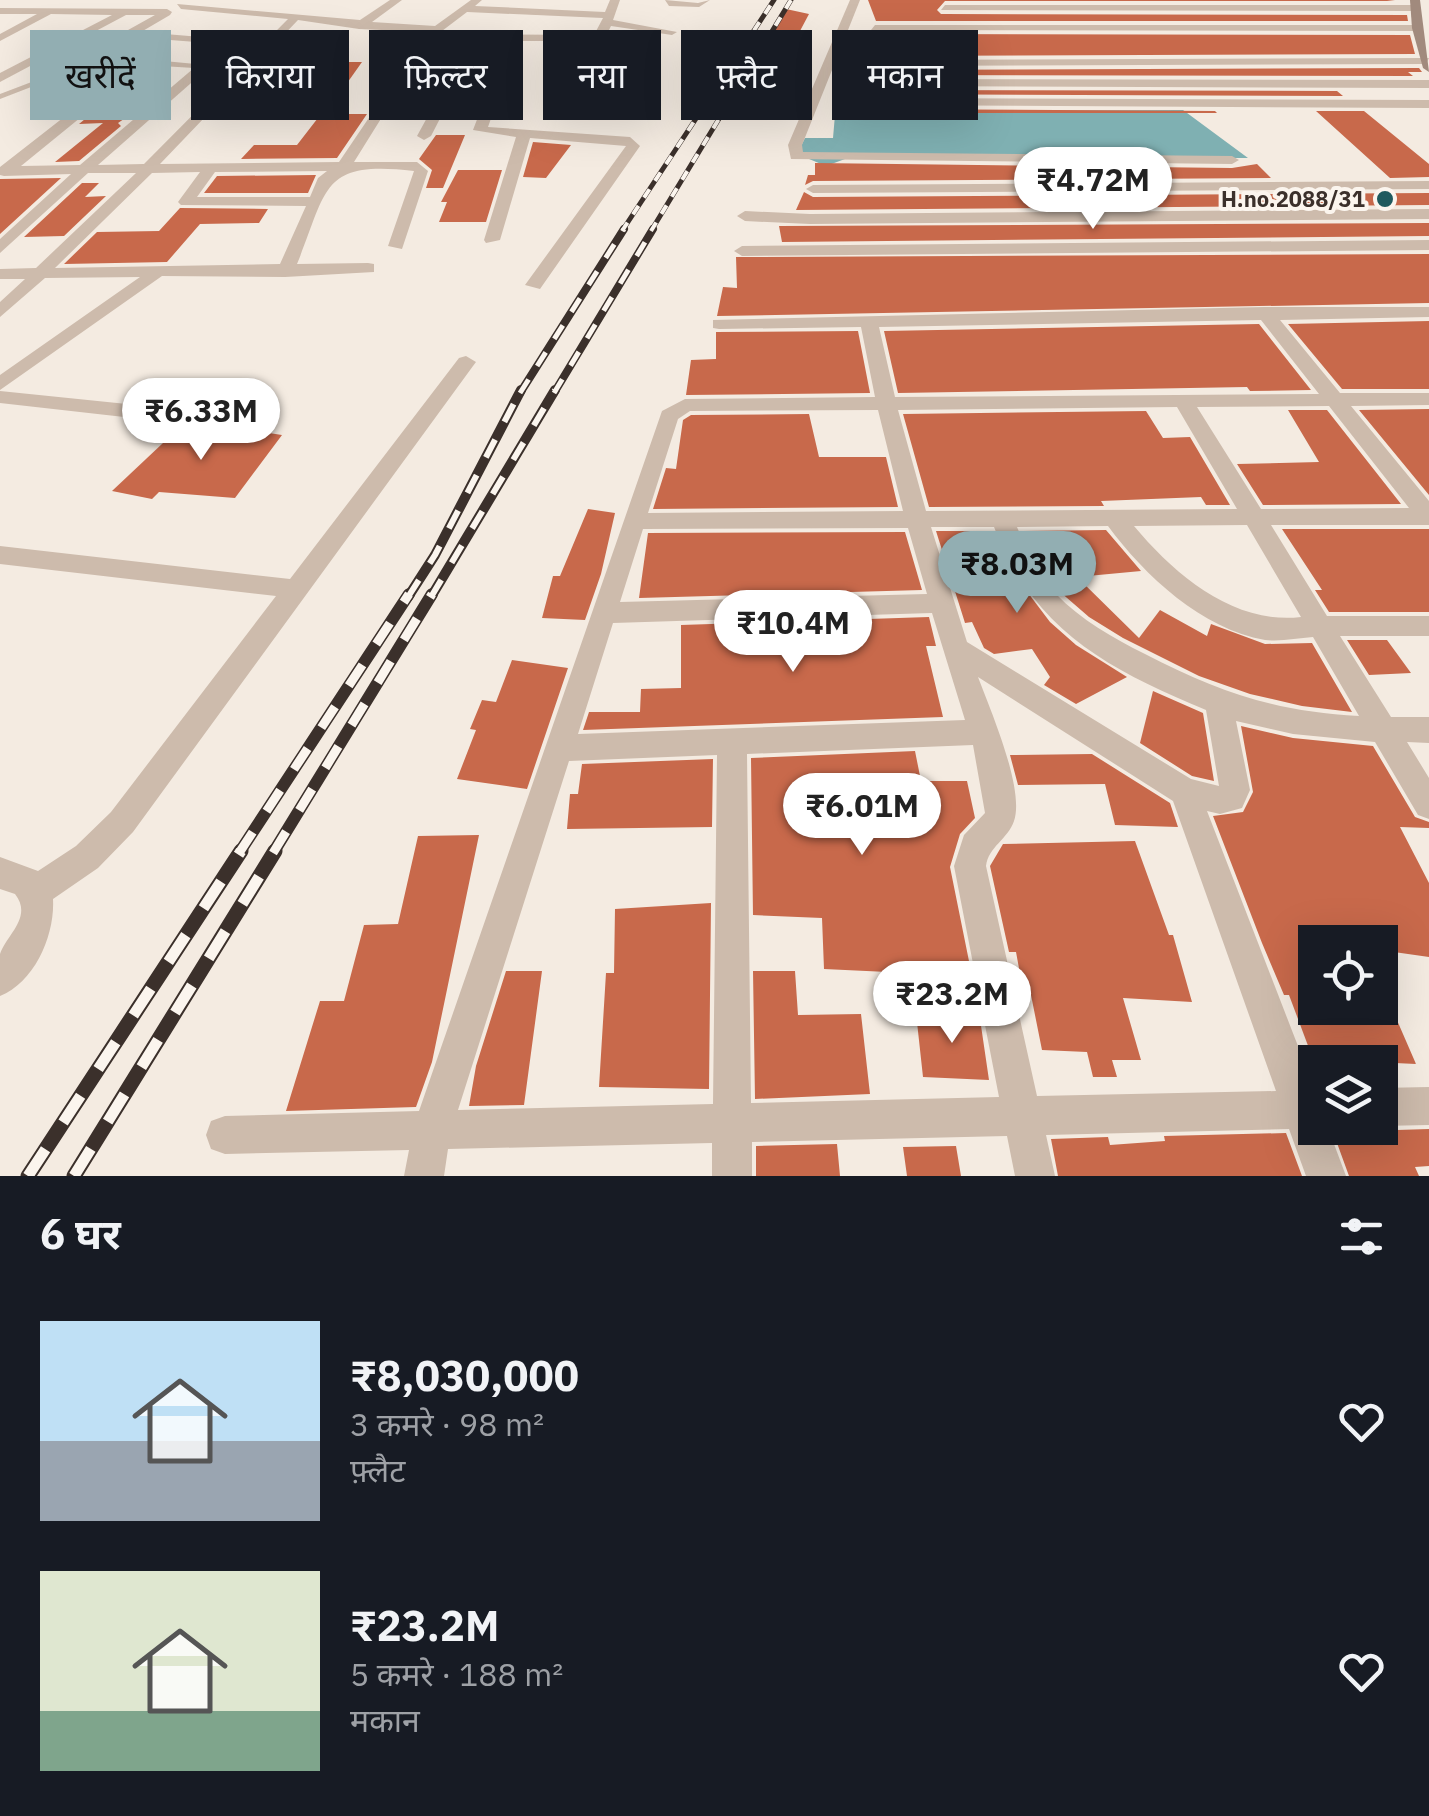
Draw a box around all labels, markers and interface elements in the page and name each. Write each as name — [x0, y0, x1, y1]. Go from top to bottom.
chip: खरीदें — [30, 30, 171, 120]
chip: किराया — [191, 30, 349, 120]
chip: फ़िल्टर — [369, 30, 523, 120]
chip: नया — [543, 30, 661, 120]
chip: फ़्लैट — [681, 30, 812, 120]
chip: मकान — [832, 30, 978, 120]
pin: ₹4.72M — [1012, 147, 1174, 232]
text: ₹4.72M — [1036, 158, 1150, 200]
place label: H.no.2088/31 — [1221, 184, 1365, 213]
marker: H.no.2088/31 — [1374, 188, 1396, 210]
pin: ₹6.33M — [120, 378, 282, 463]
text: ₹6.33M — [144, 389, 258, 431]
pin: ₹8.03M — [936, 531, 1098, 616]
text: ₹8.03M — [960, 542, 1074, 584]
pin: ₹10.4M — [712, 590, 874, 675]
text: ₹10.4M — [736, 601, 850, 643]
pin: ₹6.01M — [781, 773, 943, 858]
text: ₹6.01M — [805, 784, 919, 826]
map controls — [1298, 925, 1398, 1145]
button: locate — [1298, 925, 1398, 1025]
pin: ₹23.2M — [871, 961, 1033, 1046]
text: ₹23.2M — [895, 972, 1009, 1014]
button: layers — [1298, 1045, 1398, 1145]
text: 6 घर — [40, 1206, 121, 1261]
icon: filters — [1334, 1209, 1389, 1264]
text: ₹8,030,000 — [350, 1348, 579, 1403]
icon: home — [120, 1361, 240, 1481]
icon: heart — [1334, 1394, 1389, 1449]
text: 3 कमरे · 98 m² — [350, 1403, 544, 1445]
text: फ़्लैट — [350, 1449, 405, 1491]
text: ₹23.2M — [350, 1598, 499, 1653]
icon: home — [120, 1611, 240, 1731]
icon: heart — [1334, 1644, 1389, 1699]
text: 5 कमरे · 188 m² — [350, 1653, 563, 1695]
text: मकान — [350, 1699, 420, 1741]

